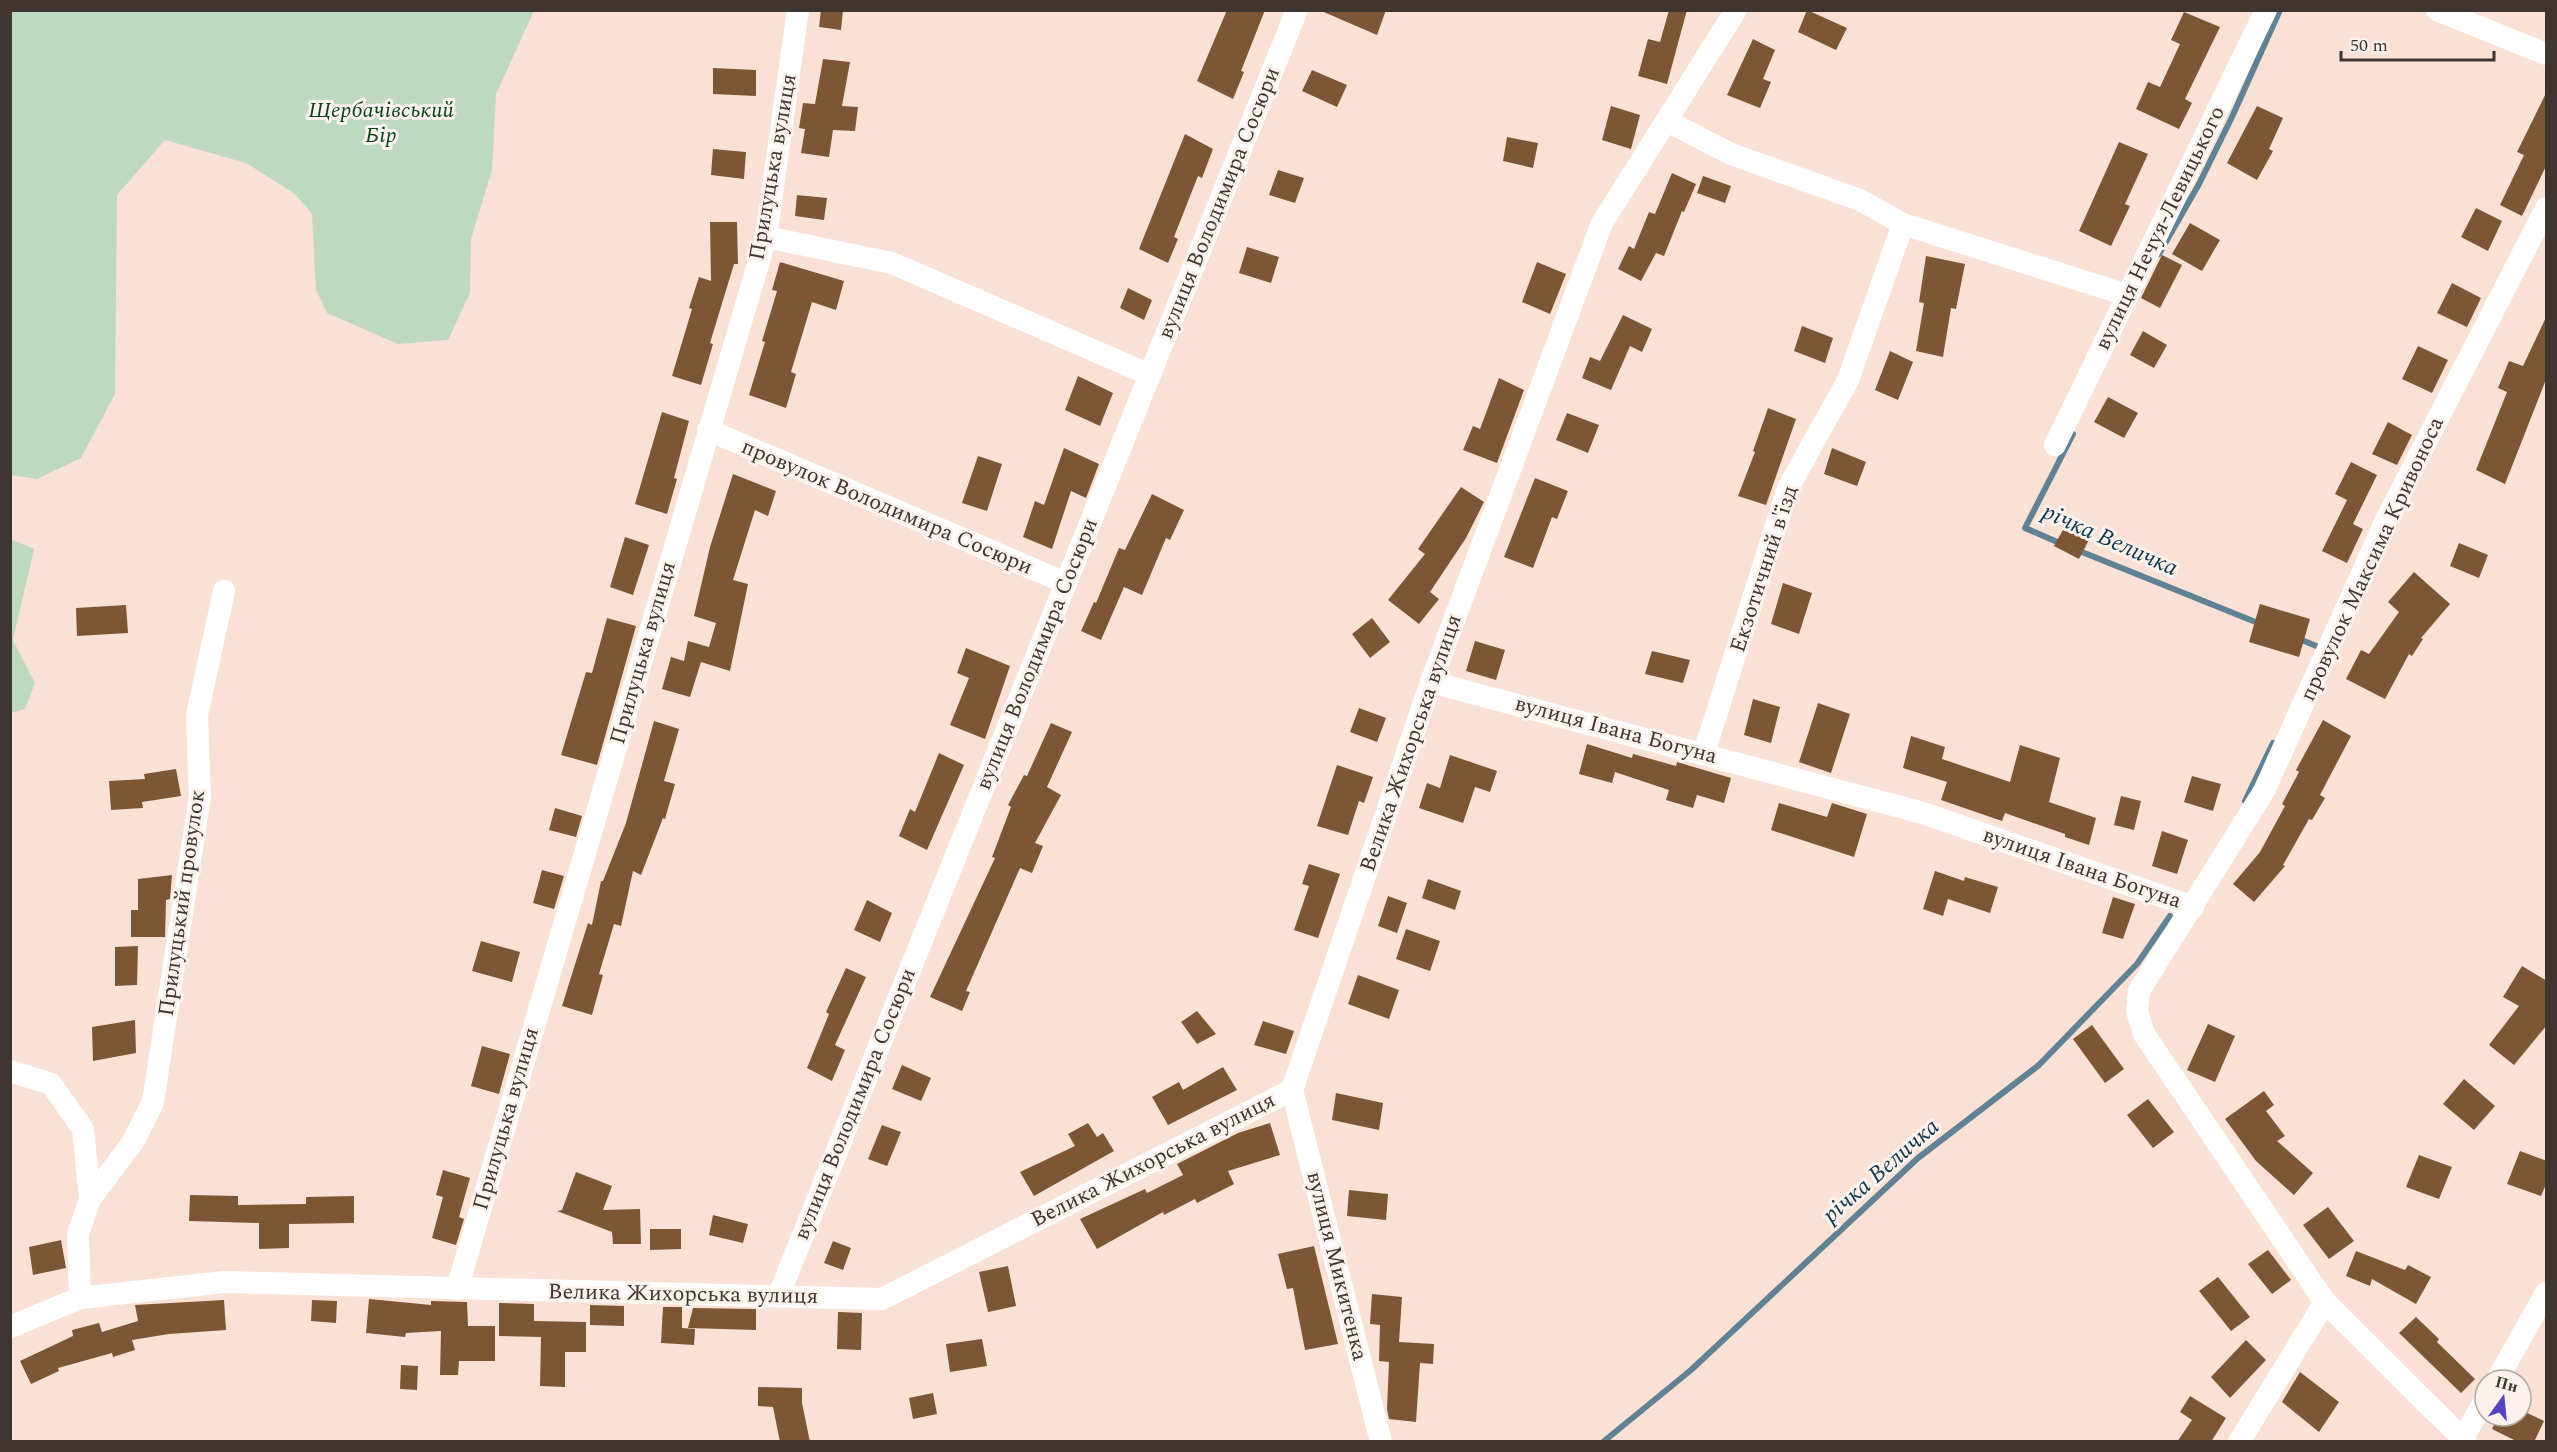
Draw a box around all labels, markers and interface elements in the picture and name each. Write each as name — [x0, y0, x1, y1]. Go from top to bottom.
scale bar — [2341, 24, 2494, 62]
text: 50 m — [2350, 32, 2388, 59]
street label: вулиця Володимира Сосюри — [1149, 62, 1289, 344]
street label: Прилуцька вулиця — [740, 71, 806, 263]
park label: Щербачівський Бір — [308, 94, 454, 152]
street label: вулиця Нечуя-Левицького — [2086, 100, 2234, 356]
street label: провулок Максима Кривоноса — [2291, 411, 2453, 707]
street label: провулок Володимира Сосюри — [736, 430, 1038, 584]
street label: Екзотичний в'їзд — [1721, 481, 1807, 657]
water label: річка Величка — [2035, 494, 2184, 586]
street label: вулиця Володимира Сосюри — [967, 513, 1107, 795]
street label: Прилуцька вулиця — [601, 558, 685, 748]
street label: Велика Жихорська вулиця — [1351, 610, 1471, 876]
street label: вулиця Івана Богуна — [1511, 687, 1721, 773]
street label: Прилуцький провулок — [150, 788, 214, 1018]
street label: вулиця Івана Богуна — [1978, 819, 2186, 918]
street label: вулиця Володимира Сосюри — [785, 963, 925, 1245]
street label: Прилуцька вулиця — [464, 1024, 548, 1214]
street label: Велика Жихорська вулиця — [1025, 1084, 1281, 1236]
water label: річка Величка — [1814, 1110, 1948, 1233]
street label: вулиця Микитенка — [1298, 1168, 1377, 1364]
street label: Велика Жихорська вулиця — [548, 1275, 818, 1313]
north arrow — [2473, 1368, 2533, 1428]
text: Пн — [2492, 1370, 2521, 1399]

